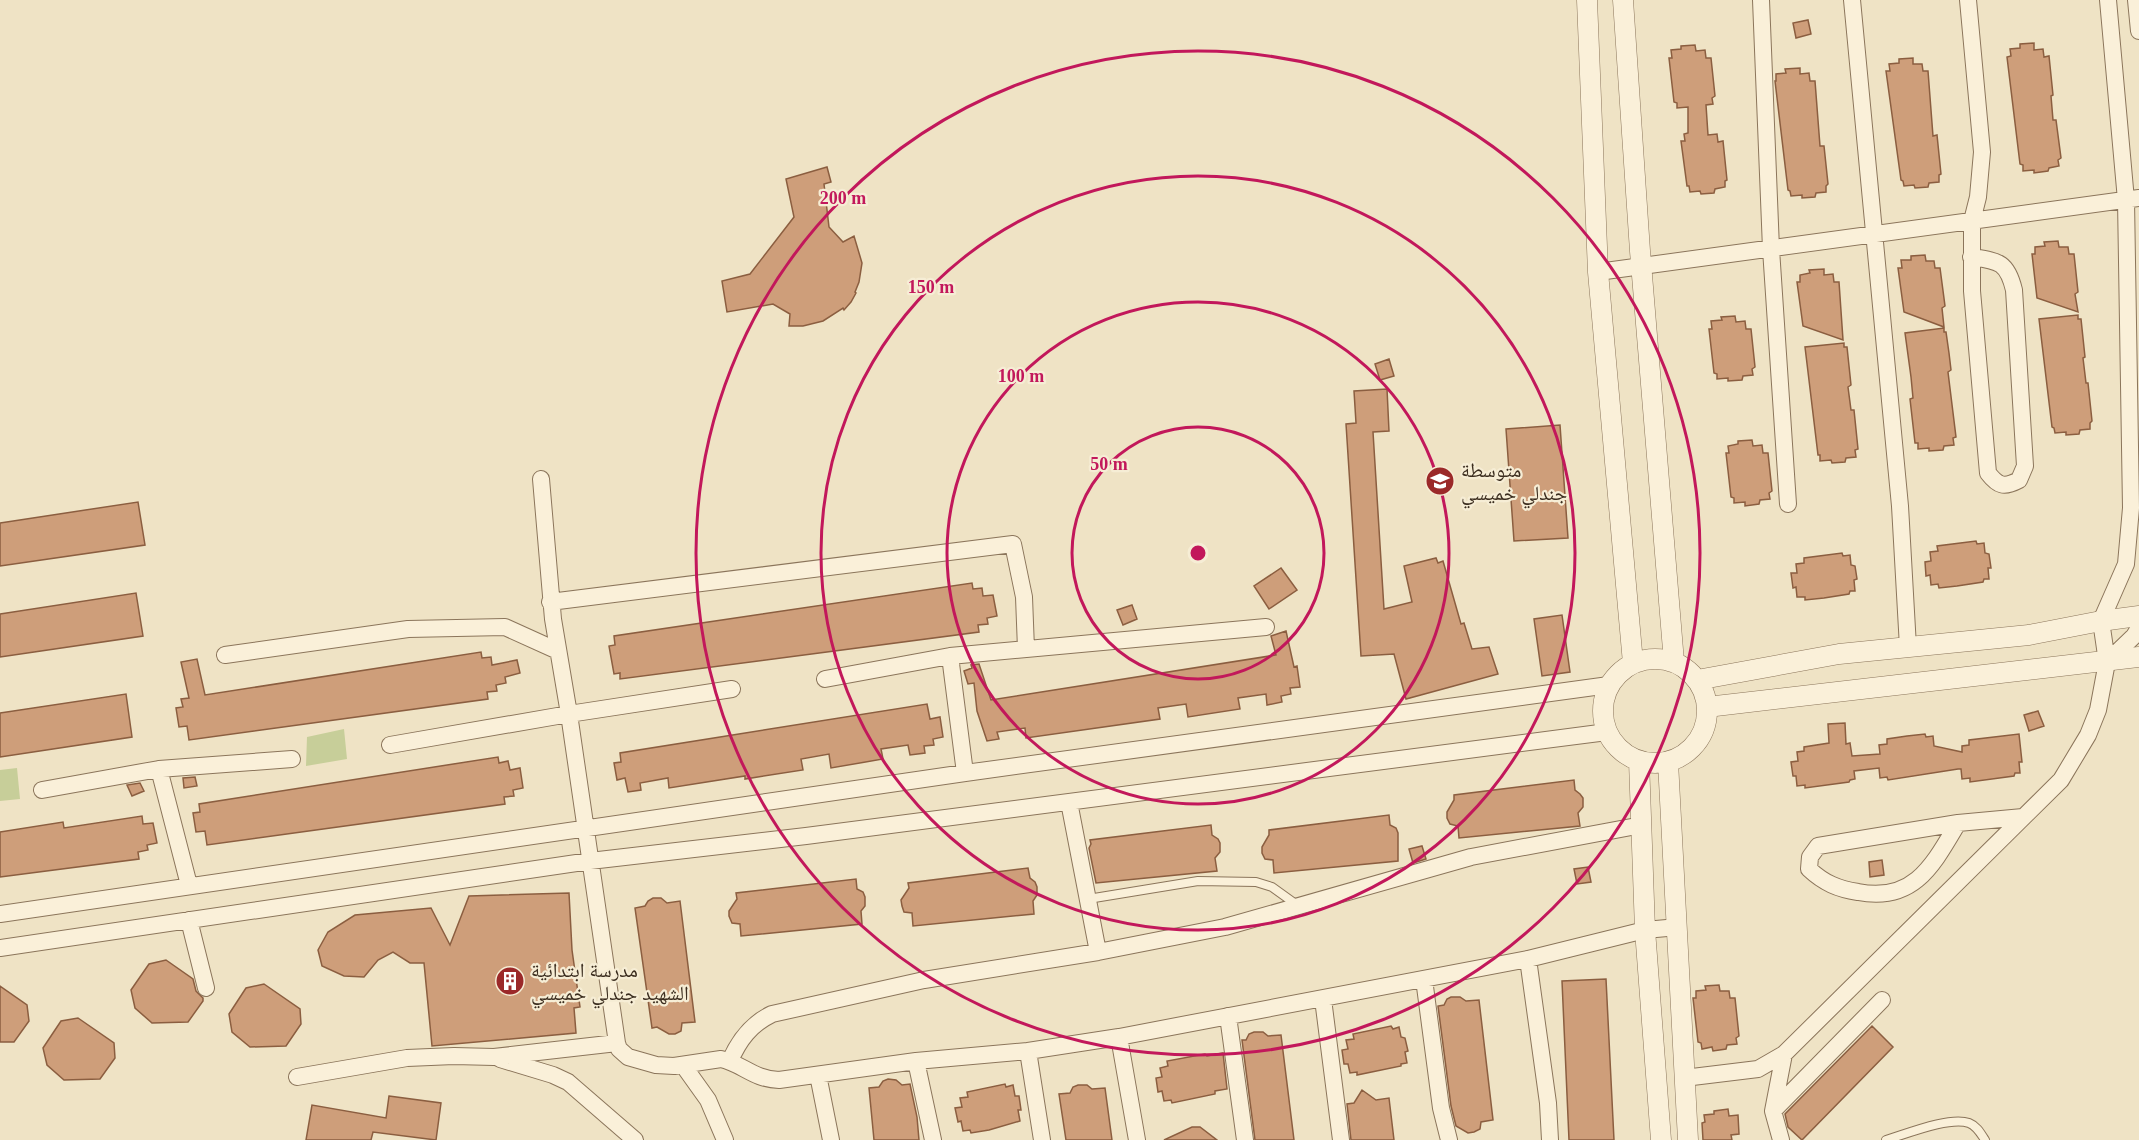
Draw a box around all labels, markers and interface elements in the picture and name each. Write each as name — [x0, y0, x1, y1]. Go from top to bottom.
text: 200 m — [820, 188, 866, 208]
text: 150 m — [908, 277, 954, 297]
text: 100 m — [998, 366, 1044, 386]
text: 50 m — [1090, 454, 1128, 474]
place label: متوسطة جندلي خميسي — [1461, 459, 1567, 509]
school or university icon: متوسطة جندلي خميسي — [1424, 465, 1456, 497]
centre of rings — [1188, 543, 1208, 563]
place label: مدرسة ابتدائية الشهيد جندلي خميسي — [531, 959, 689, 1009]
building icon: مدرسة ابتدائية الشهيد جندلي خميسي — [494, 965, 526, 997]

